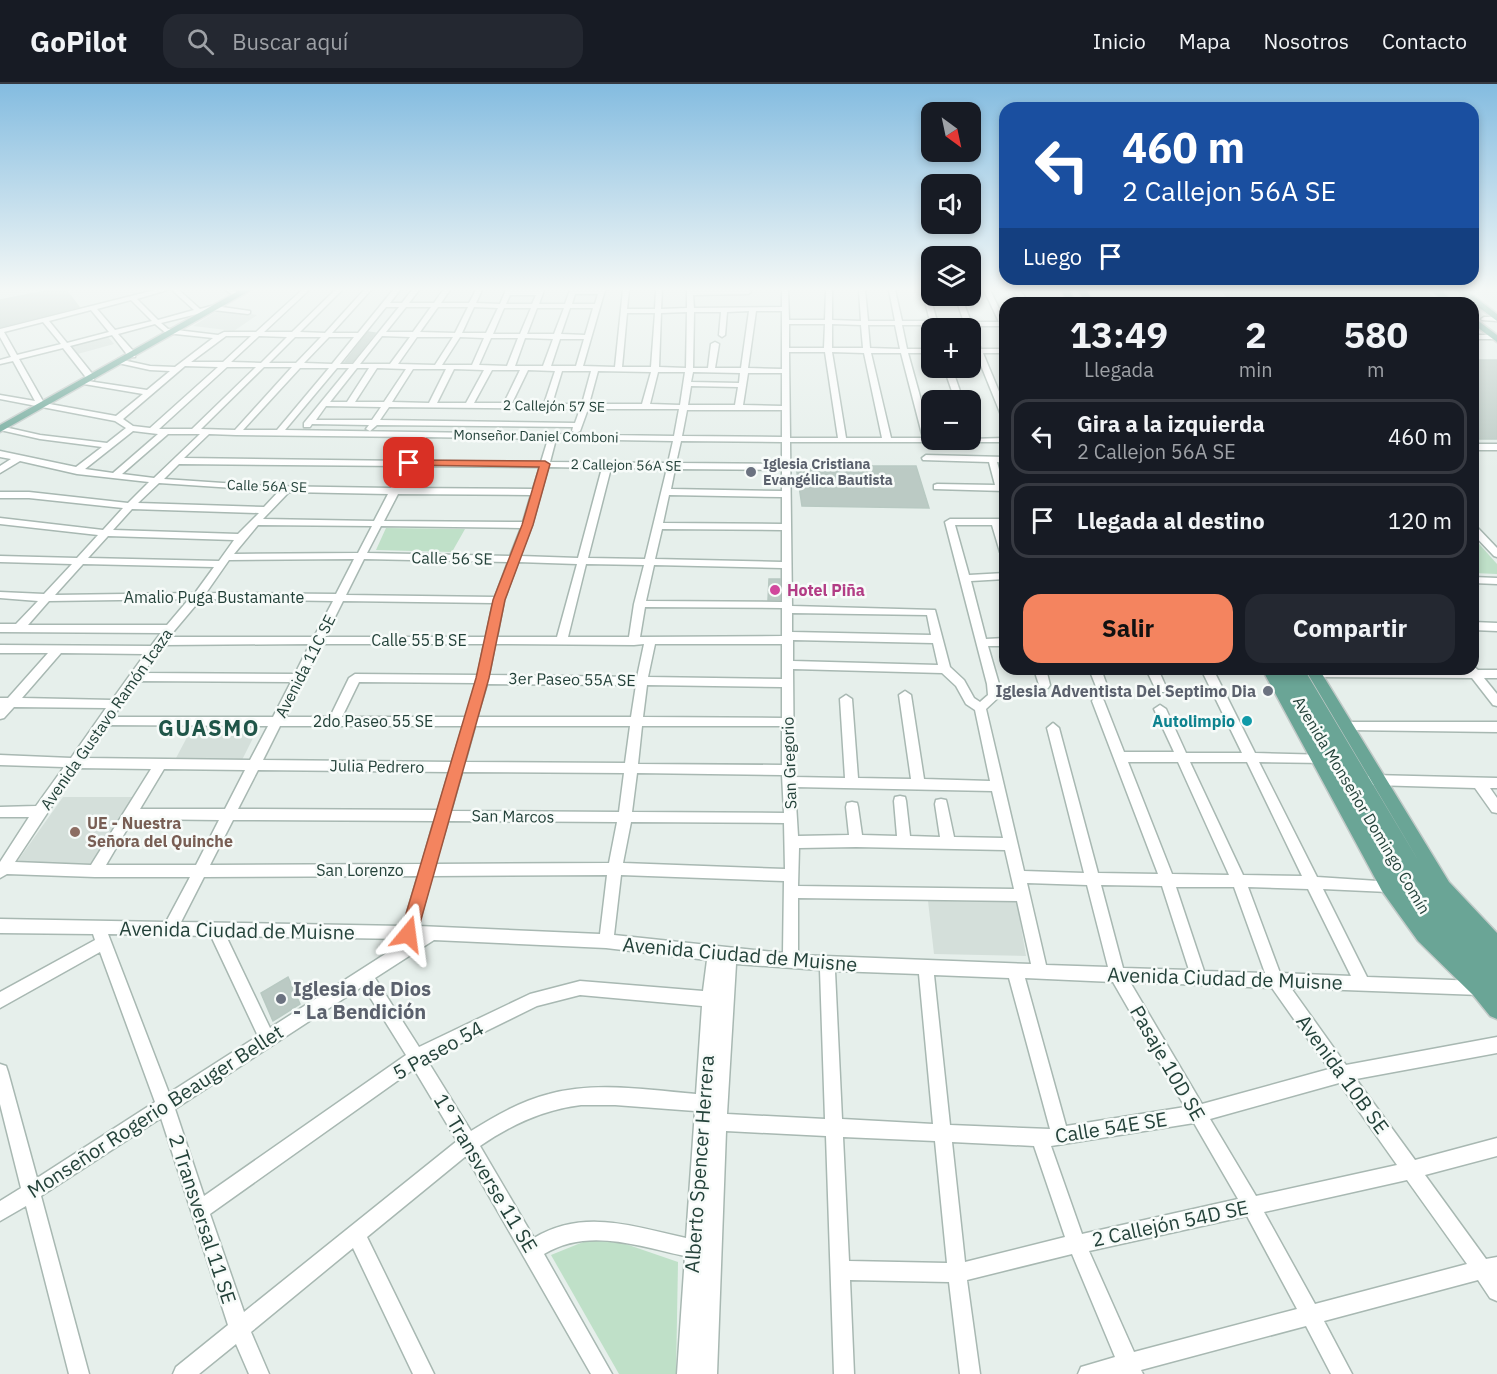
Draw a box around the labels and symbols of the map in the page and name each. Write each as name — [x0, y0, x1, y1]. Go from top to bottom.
north arrow — [921, 102, 981, 162]
street label: 2 Callejón 57 SE — [503, 396, 605, 416]
street label: Monseñor Daniel Comboni — [453, 426, 619, 446]
pin — [383, 437, 434, 488]
street label: 2 Callejon 56A SE — [570, 455, 682, 475]
place label: Iglesia Cristiana Evangélica Bautista — [763, 455, 893, 489]
marker: Iglesia Cristiana Evangélica Bautista — [744, 465, 758, 479]
street label: Calle 56A SE — [227, 476, 307, 496]
street label: Calle 56 SE — [411, 547, 493, 569]
place label: Hotel Piña — [787, 580, 865, 600]
marker: Hotel Piña — [768, 583, 782, 597]
street label: Amalio Puga Bustamante — [124, 587, 305, 607]
street label: Avenida 11C SE — [271, 611, 339, 721]
street label: Avenida Gustavo Ramón Icaza — [36, 624, 177, 814]
street label: Calle 55 B SE — [371, 630, 467, 650]
street label: 3er Paseo 55A SE — [508, 668, 636, 690]
place label: Iglesia Adventista Del Septimo Dia — [996, 681, 1256, 701]
marker: Iglesia Adventista Del Septimo Dia — [1261, 684, 1275, 698]
street label: Avenida Monseñor Domingo Comín — [1289, 693, 1435, 917]
street label: 2do Paseo 55 SE — [313, 711, 433, 731]
place label: Autolimpio — [1152, 711, 1235, 731]
district label: GUASMO — [158, 713, 260, 742]
marker: Autolimpio — [1240, 714, 1254, 728]
street label: San Gregorio — [777, 716, 801, 810]
street label: Julia Pedrero — [329, 755, 425, 777]
street label: San Marcos — [471, 805, 555, 827]
place label: UE - Nuestra Señora del Quinche — [87, 813, 233, 851]
marker: UE - Nuestra Señora del Quinche — [68, 825, 82, 839]
street label: San Lorenzo — [316, 860, 404, 880]
position arrow — [376, 902, 440, 966]
street label: Avenida Ciudad de Muisne — [119, 914, 355, 946]
street label: Avenida Ciudad de Muisne — [621, 930, 859, 978]
street label: Avenida Ciudad de Muisne — [1107, 960, 1343, 996]
place label: Iglesia de Dios - La Bendición — [293, 975, 431, 1025]
marker: Iglesia de Dios - La Bendición — [274, 992, 288, 1006]
street label: Pasaje 10D SE — [1124, 1000, 1212, 1126]
street label: Avenida 10B SE — [1290, 1009, 1396, 1139]
street label: 5 Paseo 54 — [388, 1014, 488, 1086]
street label: Monseñor Rogerio Beauger Bellet — [22, 1018, 288, 1204]
street label: Alberto Spencer Herrera — [678, 1054, 720, 1274]
street label: 1° Transverse 11 SE — [428, 1089, 544, 1257]
street label: Calle 54E SE — [1053, 1105, 1169, 1149]
street label: 2 Transversal 11 SE — [163, 1131, 243, 1307]
street label: 2 Callejón 54D SE — [1089, 1193, 1251, 1253]

